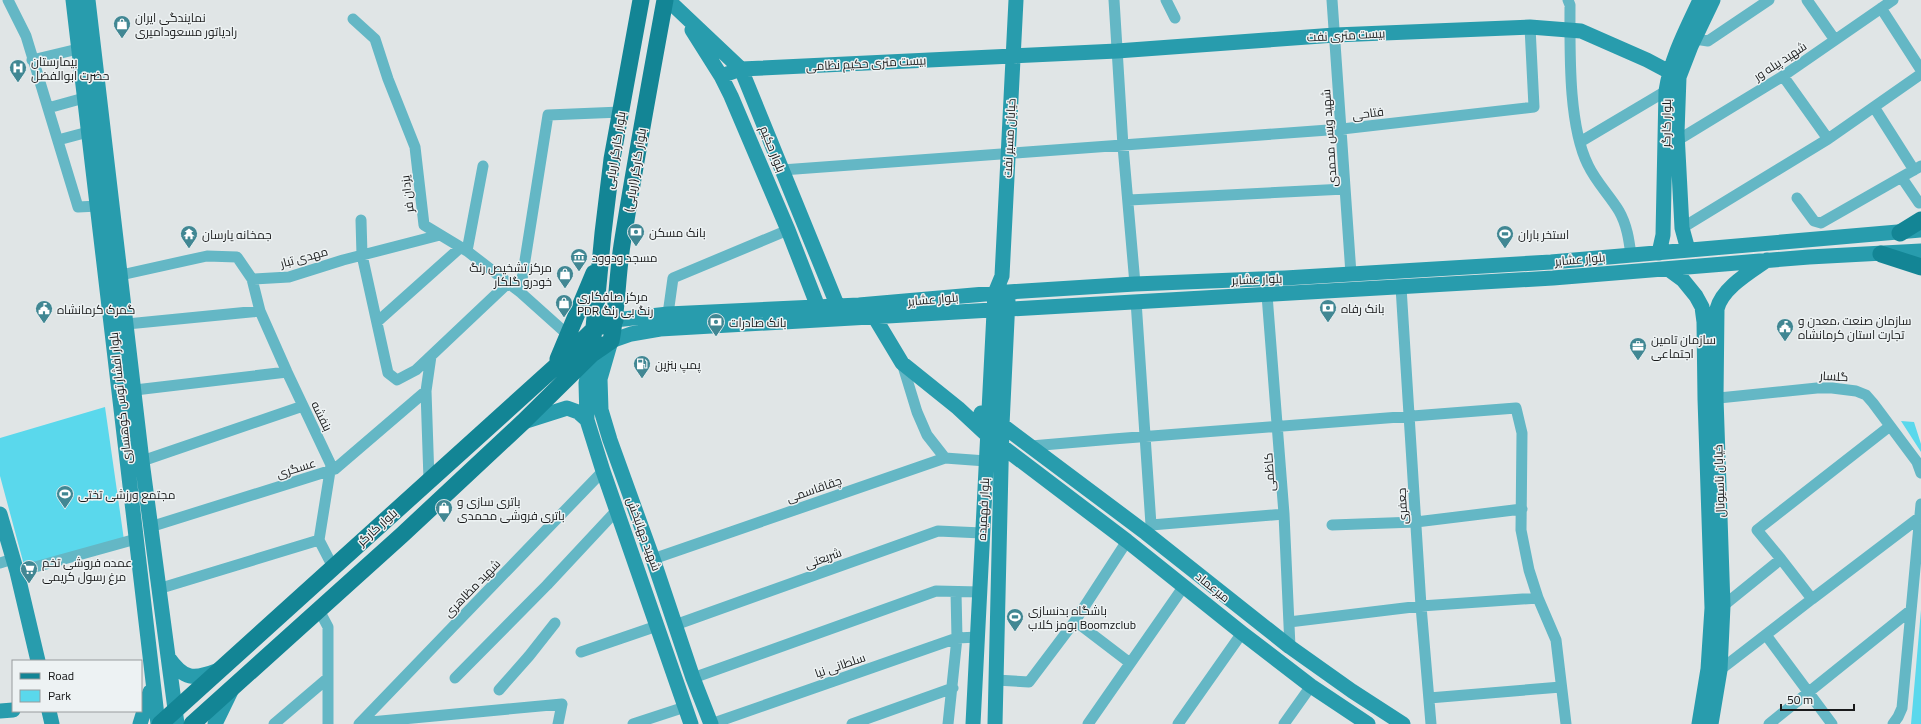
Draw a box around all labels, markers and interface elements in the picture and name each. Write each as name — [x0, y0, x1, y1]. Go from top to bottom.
place label: نمایندگی ایران رادیاتور مسعودامیری — [135, 6, 237, 43]
shop icon: نمایندگی ایران رادیاتور مسعودامیری — [112, 14, 132, 39]
street label: بیست متری نفت — [1306, 21, 1386, 49]
street label: شهید پیله ور — [1748, 35, 1812, 88]
street label: بیست متری حکیم نظامی — [805, 48, 927, 78]
place label: بیمارستان حضرت ابوالفضل — [31, 50, 109, 87]
hospital icon: بیمارستان حضرت ابوالفضل — [8, 58, 28, 83]
street label: شهید ویس محمدی — [1314, 88, 1344, 188]
street label: خیابان مسیر نفت — [995, 98, 1023, 178]
street label: بلوار کارگر — [1654, 98, 1678, 149]
street label: فتاحی — [1351, 100, 1385, 126]
street label: بلوار کارگر اربابی — [598, 110, 632, 190]
street label: بلوار حکیم — [753, 122, 793, 176]
street label: بلوار کارگر (اربابی) — [617, 126, 653, 214]
street label: یزدان فر — [393, 173, 421, 215]
place label: بانک مسکن — [649, 221, 706, 244]
bank icon: بانک مسکن — [626, 222, 646, 247]
place label: جمخانه یارسان — [202, 223, 272, 246]
place label: استخر باران — [1518, 223, 1569, 246]
temple icon: جمخانه یارسان — [179, 224, 199, 249]
sports icon: استخر باران — [1495, 224, 1515, 249]
street label: مهدی تبار — [276, 240, 331, 275]
street label: بلوار عشایر — [1553, 245, 1606, 273]
place label: مسجد ودوود — [592, 246, 658, 269]
museum icon: مسجد ودوود — [569, 247, 589, 272]
place label: مرکز تشخیص رنگ خودرو گلکار — [469, 256, 552, 293]
shop icon: مرکز تشخیص رنگ خودرو گلکار — [555, 264, 575, 289]
street label: بلوار عشایر — [1230, 267, 1283, 291]
place label: مرکز صافکاری PDR رنگ بی رنگ — [577, 285, 653, 322]
street label: بلوار عشایر — [906, 285, 959, 313]
shop icon: مرکز صافکاری PDR رنگ بی رنگ — [554, 293, 574, 318]
place label: بانک رفاه — [1341, 297, 1384, 320]
place label: گمرک کرمانشاه — [57, 298, 135, 321]
bank icon: بانک رفاه — [1318, 298, 1338, 323]
public building icon: گمرک کرمانشاه — [34, 299, 54, 324]
place label: سازمان صنعت ،معدن و تجارت استان کرمانشاه — [1798, 309, 1912, 346]
place label: بانک صادرات — [729, 311, 786, 334]
bank icon: بانک صادرات — [706, 312, 726, 337]
public building icon: سازمان صنعت ،معدن و تجارت استان کرمانشاه — [1775, 317, 1795, 342]
place label: سازمان تامین اجتماعی — [1651, 328, 1716, 365]
street label: بلوار افشار توس کوهساری — [102, 331, 138, 465]
office icon: سازمان تامین اجتماعی — [1628, 336, 1648, 361]
place label: پمپ بنزین — [655, 353, 701, 376]
fuel station icon: پمپ بنزین — [632, 354, 652, 379]
street label: گلسار — [1818, 364, 1849, 388]
street label: بنفشه — [305, 397, 339, 435]
street label: خیابان ناسیونال — [1706, 444, 1732, 518]
street label: عسگری — [273, 451, 319, 485]
street label: کاظمی — [1256, 452, 1282, 492]
street label: چقاقاسمی — [783, 469, 845, 509]
street label: بلوار فهمیده — [970, 477, 996, 541]
place label: مجتمع ورزشی تختی — [78, 483, 175, 506]
sports icon: مجتمع ورزشی تختی — [55, 484, 75, 509]
street label: جعفری — [1390, 487, 1414, 525]
place label: باتری سازی و باتری فروشی محمدی — [457, 490, 565, 527]
street label: شهید جهانبخش — [620, 494, 668, 574]
shop icon: باتری سازی و باتری فروشی محمدی — [434, 498, 454, 523]
street label: بلوار کارگر — [350, 502, 403, 553]
street label: شریعتی — [801, 541, 845, 575]
place label: عمده فروشی تخم مرغ رسول کریمی — [42, 551, 132, 588]
street label: شهید مظاهری — [438, 553, 506, 623]
supermarket icon: عمده فروشی تخم مرغ رسول کریمی — [19, 559, 39, 584]
street label: میرعماد — [1190, 566, 1236, 608]
place label: باشگاه بدنسازی بومز کلاب Boomzclub — [1028, 599, 1136, 636]
sports icon: باشگاه بدنسازی بومز کلاب Boomzclub — [1005, 607, 1025, 632]
street label: سلطانی نیا — [811, 645, 869, 684]
legend — [12, 660, 142, 712]
text: Road — [48, 664, 74, 687]
text: Park — [48, 684, 71, 707]
scale bar — [1781, 686, 1854, 712]
text: 50 m — [1787, 688, 1813, 711]

